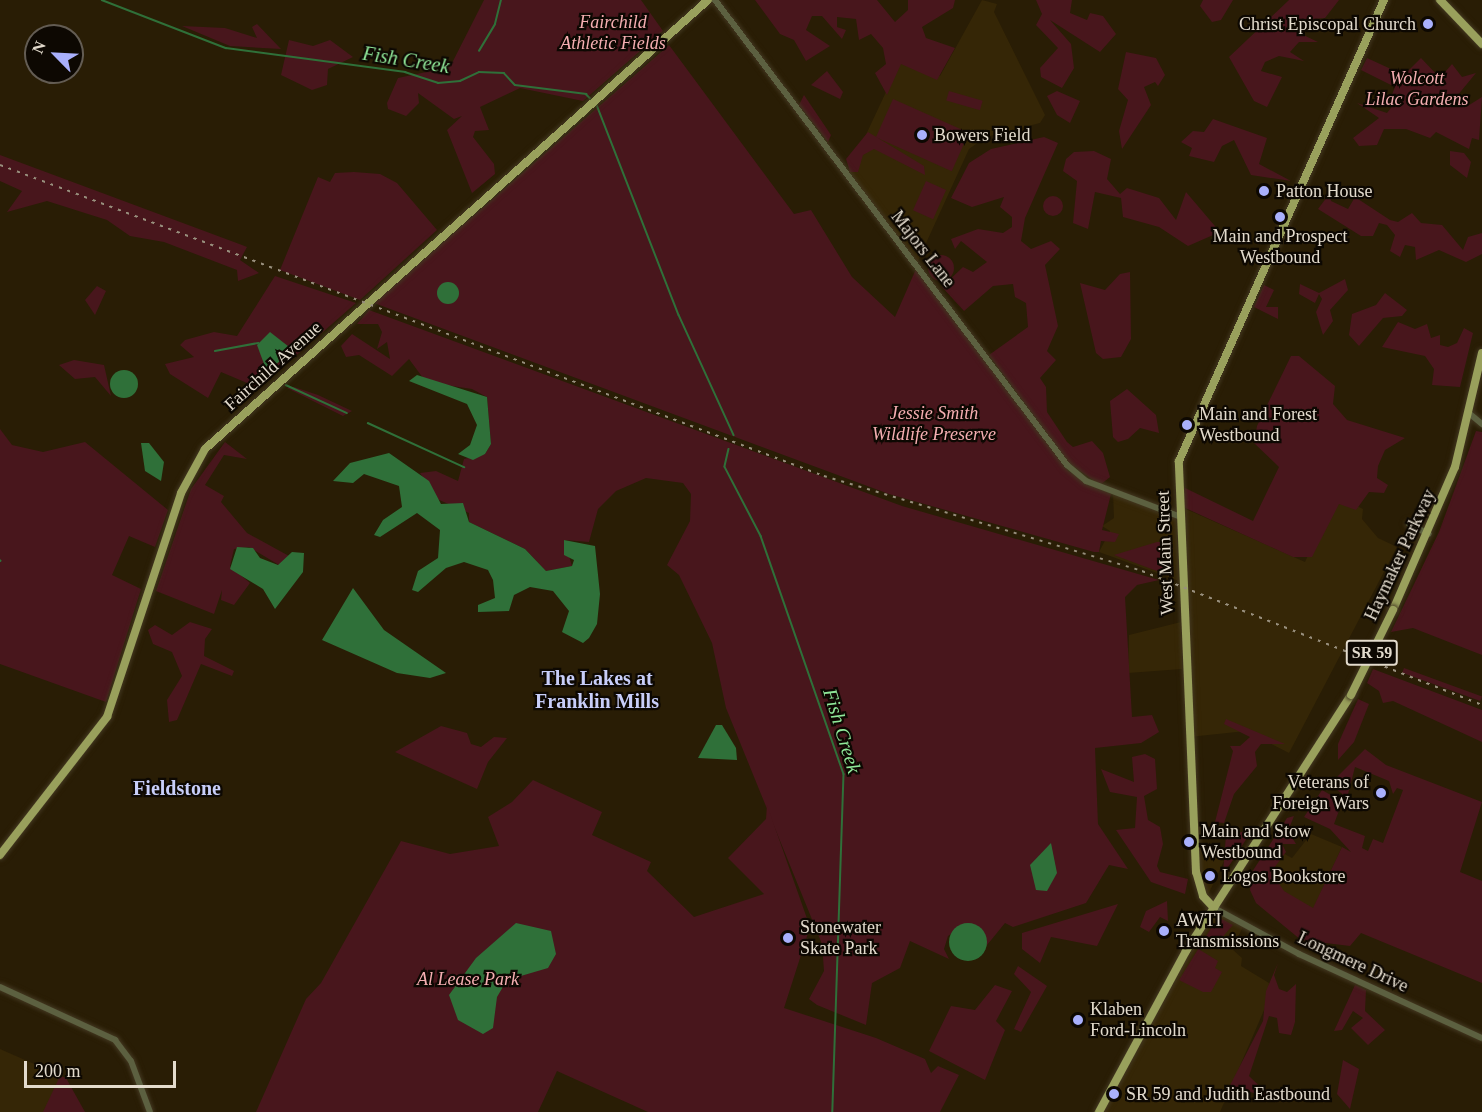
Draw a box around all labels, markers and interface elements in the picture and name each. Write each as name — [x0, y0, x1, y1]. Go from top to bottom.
park label: Fairchild Athletic Fields — [560, 12, 666, 54]
place label: Christ Episcopal Church — [1239, 13, 1416, 35]
marker: Christ Episcopal Church — [1421, 17, 1435, 31]
north arrow — [24, 24, 84, 84]
text: N — [29, 39, 49, 56]
water label: Fish Creek — [361, 41, 451, 79]
park label: Wolcott Lilac Gardens — [1366, 68, 1468, 110]
place label: Bowers Field — [934, 124, 1030, 146]
marker: Bowers Field — [915, 128, 929, 142]
place label: Patton House — [1276, 180, 1372, 202]
marker: Patton House — [1257, 184, 1271, 198]
street label: Majors Lane — [886, 206, 960, 292]
marker: Main and Prospect Westbound — [1273, 210, 1287, 224]
place label: Main and Prospect Westbound — [1213, 226, 1347, 268]
street label: Fairchild Avenue — [220, 316, 326, 416]
park label: Jessie Smith Wildlife Preserve — [872, 403, 996, 446]
place label: Main and Forest Westbound — [1199, 404, 1317, 446]
marker: Main and Forest Westbound — [1180, 418, 1194, 432]
street label: Haymaker Parkway — [1360, 486, 1440, 624]
street label: West Main Street — [1152, 490, 1178, 616]
road number: SR 59 — [1345, 640, 1399, 666]
district label: The Lakes at Franklin Mills — [535, 666, 659, 713]
water label: Fish Creek — [818, 686, 866, 776]
place label: Veterans of Foreign Wars — [1272, 772, 1369, 814]
district label: Fieldstone — [133, 776, 221, 800]
marker: Veterans of Foreign Wars — [1374, 786, 1388, 800]
place label: Main and Stow Westbound — [1201, 821, 1311, 864]
marker: Main and Stow Westbound — [1182, 835, 1196, 849]
place label: Logos Bookstore — [1222, 865, 1345, 887]
marker: Logos Bookstore — [1203, 869, 1217, 883]
place label: AWTI Transmissions — [1176, 910, 1279, 952]
place label: Stonewater Skate Park — [800, 917, 881, 960]
marker: AWTI Transmissions — [1157, 924, 1171, 938]
street label: Longmere Drive — [1294, 927, 1412, 997]
marker: Stonewater Skate Park — [781, 931, 795, 945]
park label: Al Lease Park — [417, 968, 519, 990]
place label: Klaben Ford-Lincoln — [1090, 999, 1186, 1042]
marker: Klaben Ford-Lincoln — [1071, 1013, 1085, 1027]
scale bar — [27, 1049, 178, 1087]
text: 200 m — [35, 1061, 81, 1081]
place label: SR 59 and Judith Eastbound — [1126, 1083, 1330, 1105]
marker: SR 59 and Judith Eastbound — [1107, 1087, 1121, 1101]

